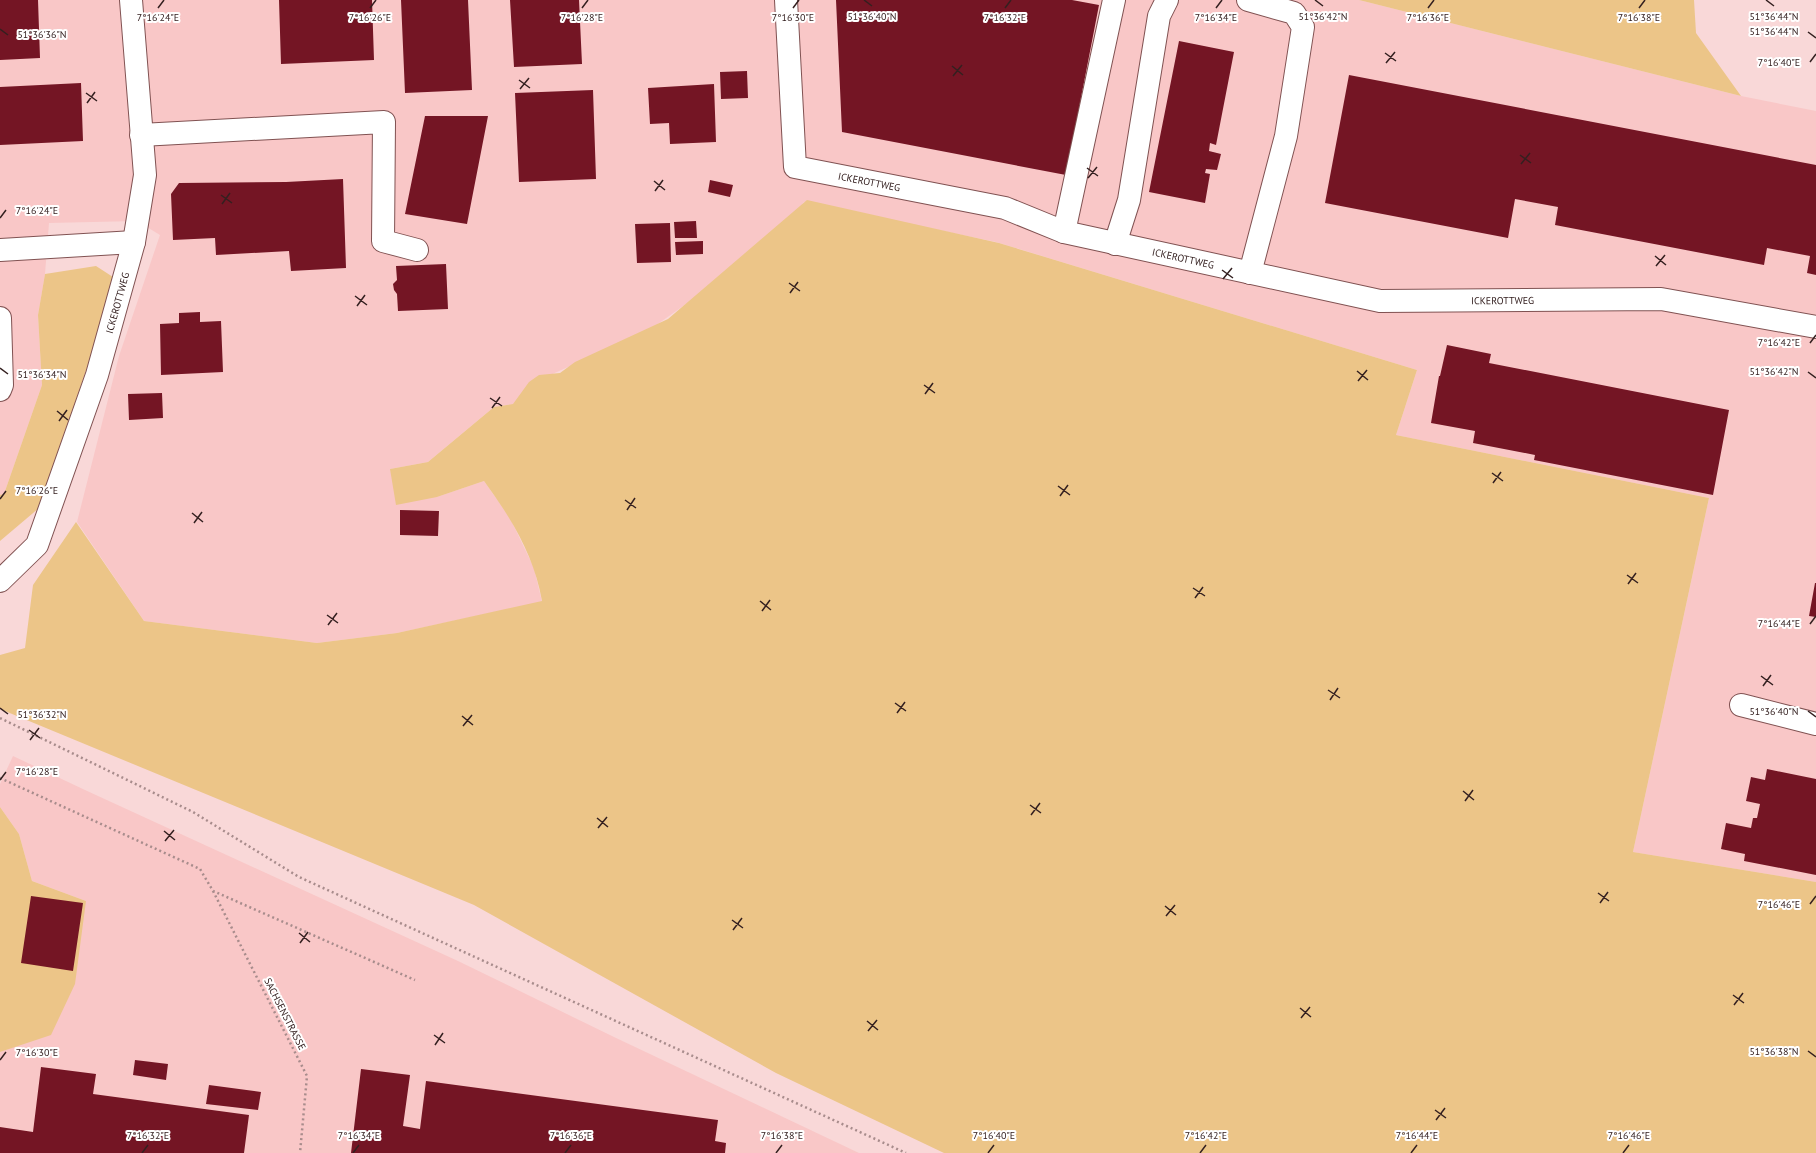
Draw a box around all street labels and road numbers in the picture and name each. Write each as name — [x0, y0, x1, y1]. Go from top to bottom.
street label: ICKEROTTWEG — [837, 169, 902, 194]
street label: ICKEROTTWEG — [1151, 245, 1216, 271]
street label: ICKEROTTWEG — [102, 271, 132, 335]
street label: ICKEROTTWEG — [1471, 293, 1534, 307]
street label: SACHSENSTRASSE — [261, 976, 309, 1052]

